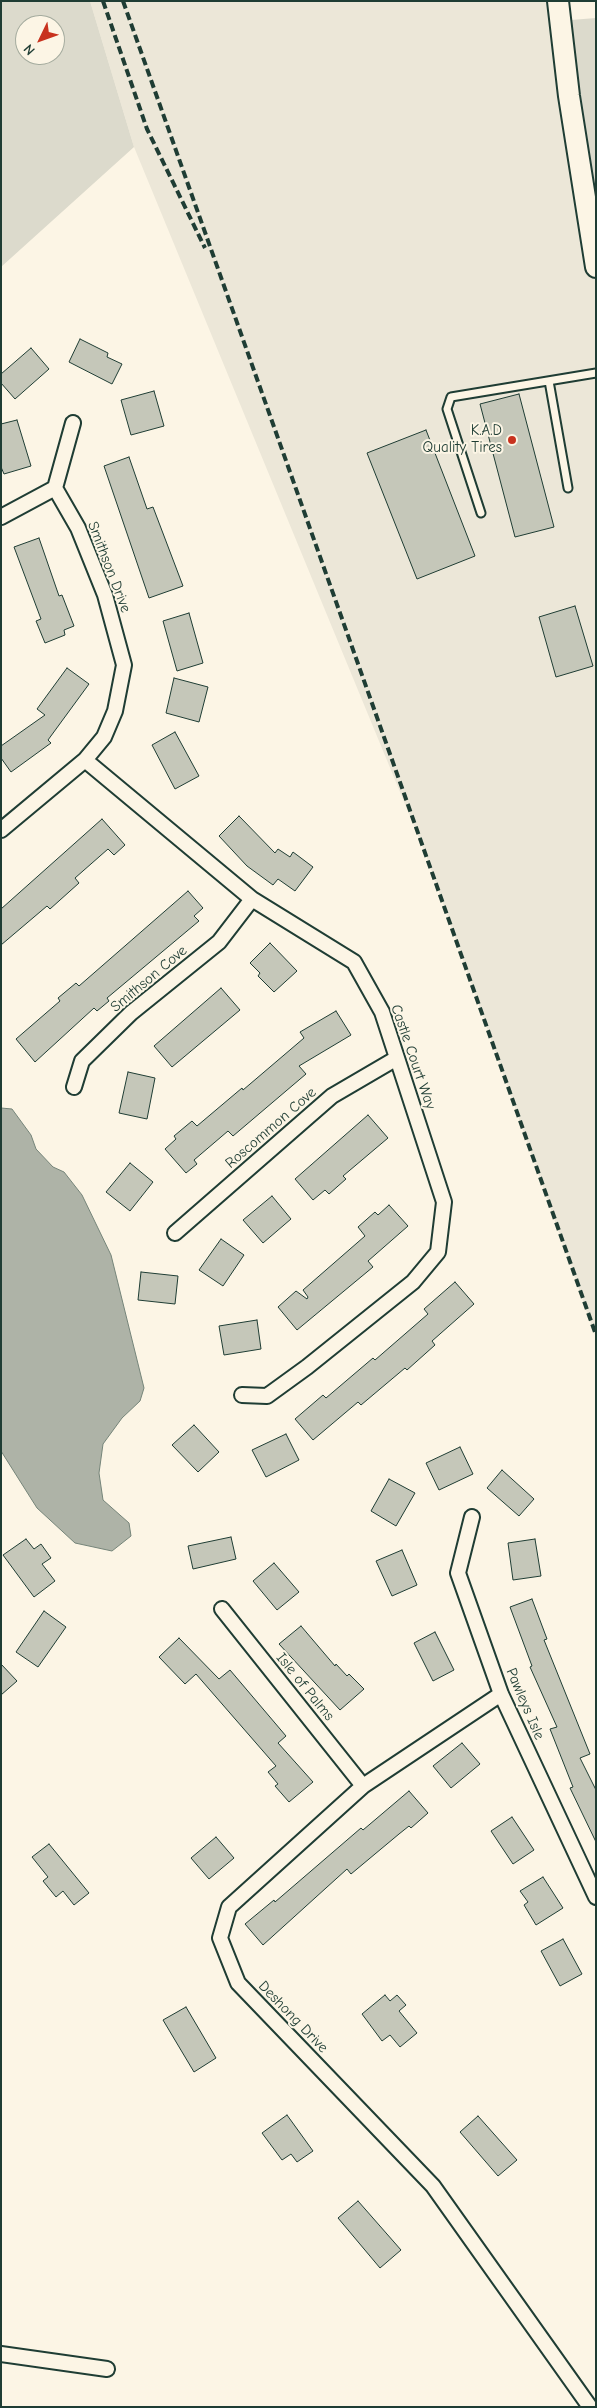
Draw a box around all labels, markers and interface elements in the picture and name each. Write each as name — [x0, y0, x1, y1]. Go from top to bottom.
north arrow — [15, 15, 65, 65]
text: N — [20, 41, 39, 59]
place label: K.A.D Quality Tires — [423, 422, 502, 457]
marker: K.A.D Quality Tires — [506, 434, 518, 446]
street label: Smithson Drive — [83, 519, 135, 615]
street label: Smithson Cove — [107, 942, 191, 1016]
street label: Castle Court Way — [387, 1002, 439, 1112]
street label: Roscommon Cove — [222, 1084, 320, 1172]
street label: Isle of Palms — [272, 1649, 338, 1725]
street label: Pawleys Isle — [502, 1665, 548, 1743]
street label: Deshong Drive — [254, 1977, 332, 2057]

